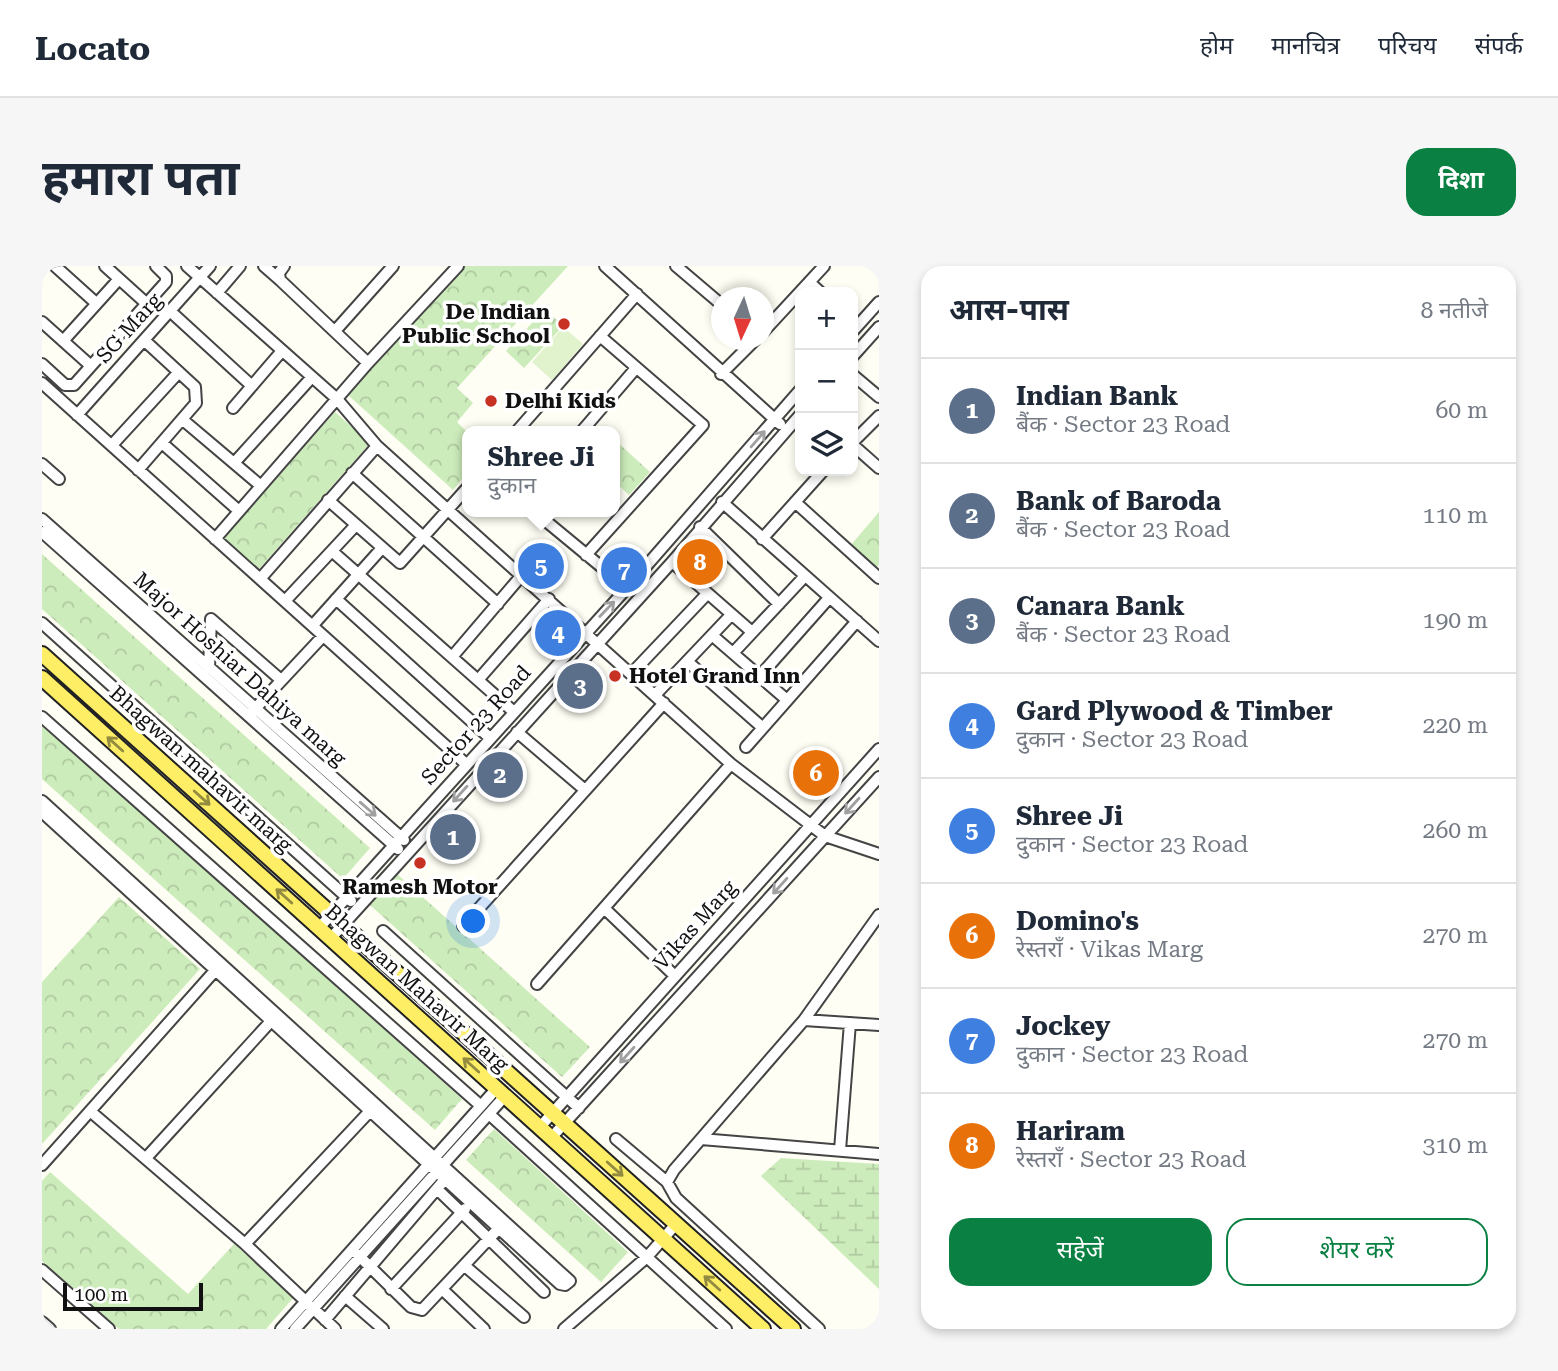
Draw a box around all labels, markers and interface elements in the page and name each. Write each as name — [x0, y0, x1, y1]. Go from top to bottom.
text: Locato — [35, 29, 150, 68]
text: होम — [1200, 32, 1233, 60]
text: मानचित्र — [1271, 32, 1340, 60]
text: परिचय — [1378, 32, 1437, 60]
text: संपर्क — [1475, 32, 1523, 60]
button: दिशा — [1406, 148, 1516, 216]
text: हमारा पता — [42, 150, 239, 207]
north arrow — [711, 287, 774, 350]
map controls — [795, 287, 858, 476]
button: + — [795, 287, 858, 350]
street label: SG Marg — [91, 288, 167, 368]
text: आस-पास — [949, 292, 1069, 327]
text: 8 नतीजे — [1420, 297, 1488, 324]
place label: De Indian Public School — [402, 300, 550, 348]
marker: De Indian Public School — [556, 316, 572, 332]
button: − — [795, 350, 858, 413]
text: Indian Bank — [1016, 381, 1178, 411]
place label: Delhi Kids — [505, 389, 616, 413]
marker: Delhi Kids — [483, 393, 499, 409]
text: 1 — [966, 397, 978, 424]
text: 60 m — [1435, 397, 1488, 424]
text: बैंक · Sector 23 Road — [1016, 411, 1230, 438]
button: layers — [795, 413, 858, 476]
popup — [462, 426, 620, 517]
one-way arrow — [750, 430, 766, 448]
text: Shree Ji — [488, 442, 594, 472]
text: दुकान — [488, 472, 536, 499]
text: Bank of Baroda — [1016, 486, 1221, 516]
text: 2 — [966, 502, 978, 529]
text: 110 m — [1423, 502, 1488, 529]
text: बैंक · Sector 23 Road — [1016, 516, 1230, 543]
pin: 8 — [677, 536, 723, 588]
pin: 5 — [518, 540, 564, 592]
pin: 7 — [601, 544, 647, 596]
street label: Major Hoshiar Dahiya marg — [129, 567, 351, 771]
text: Canara Bank — [1016, 591, 1185, 621]
one-way arrow — [599, 601, 616, 618]
pin: 4 — [535, 607, 581, 659]
text: 3 — [966, 607, 978, 634]
text: 190 m — [1423, 607, 1488, 634]
text: बैंक · Sector 23 Road — [1016, 621, 1230, 648]
street label: Sector 23 Road — [416, 660, 536, 790]
pin: 3 — [557, 660, 603, 712]
place label: Hotel Grand Inn — [629, 664, 800, 688]
marker: Hotel Grand Inn — [607, 668, 623, 684]
street label: Bhagwan mahavir marg — [105, 681, 297, 857]
text: Gard Plywood & Timber — [1016, 696, 1333, 726]
text: 4 — [966, 712, 978, 739]
text: 220 m — [1423, 712, 1488, 739]
text: दुकान · Sector 23 Road — [1016, 726, 1248, 753]
one-way arrow — [106, 736, 124, 752]
pin: 6 — [793, 747, 839, 799]
pin: 2 — [477, 749, 523, 801]
one-way arrow — [452, 785, 469, 802]
one-way arrow — [193, 790, 211, 806]
one-way arrow — [844, 797, 861, 814]
one-way arrow — [359, 800, 376, 817]
text: Shree Ji — [1016, 801, 1123, 831]
pin: 1 — [430, 811, 476, 863]
text: 5 — [966, 817, 978, 844]
text: 260 m — [1423, 817, 1488, 844]
text: दुकान · Sector 23 Road — [1016, 831, 1248, 858]
marker: Ramesh Motor — [412, 855, 428, 871]
place label: Ramesh Motor — [342, 875, 498, 899]
street label: Vikas Marg — [649, 875, 741, 975]
one-way arrow — [771, 877, 788, 894]
one-way arrow — [276, 888, 293, 905]
street label: Bhagwan Mahavir Marg — [320, 899, 514, 1077]
your location — [456, 904, 490, 938]
text: Domino's — [1016, 906, 1139, 936]
text: 6 — [966, 922, 978, 949]
text: 270 m — [1423, 922, 1488, 949]
text: रेस्तराँ · Vikas Marg — [1016, 936, 1203, 963]
text: Jockey — [1016, 1011, 1110, 1041]
text: 7 — [966, 1027, 978, 1054]
text: 270 m — [1423, 1027, 1488, 1054]
text: दुकान · Sector 23 Road — [1016, 1041, 1248, 1068]
one-way arrow — [618, 1046, 635, 1063]
one-way arrow — [462, 1057, 480, 1073]
text: Hariram — [1016, 1116, 1125, 1146]
text: 8 — [966, 1132, 978, 1159]
text: 310 m — [1423, 1132, 1488, 1159]
text: रेस्तराँ · Sector 23 Road — [1016, 1146, 1246, 1173]
one-way arrow — [606, 1161, 624, 1177]
button: सहेजें — [949, 1218, 1212, 1286]
button: शेयर करें — [1226, 1218, 1488, 1286]
one-way arrow — [704, 1276, 722, 1292]
scale bar — [63, 1280, 203, 1312]
text: 100 m — [74, 1283, 128, 1306]

